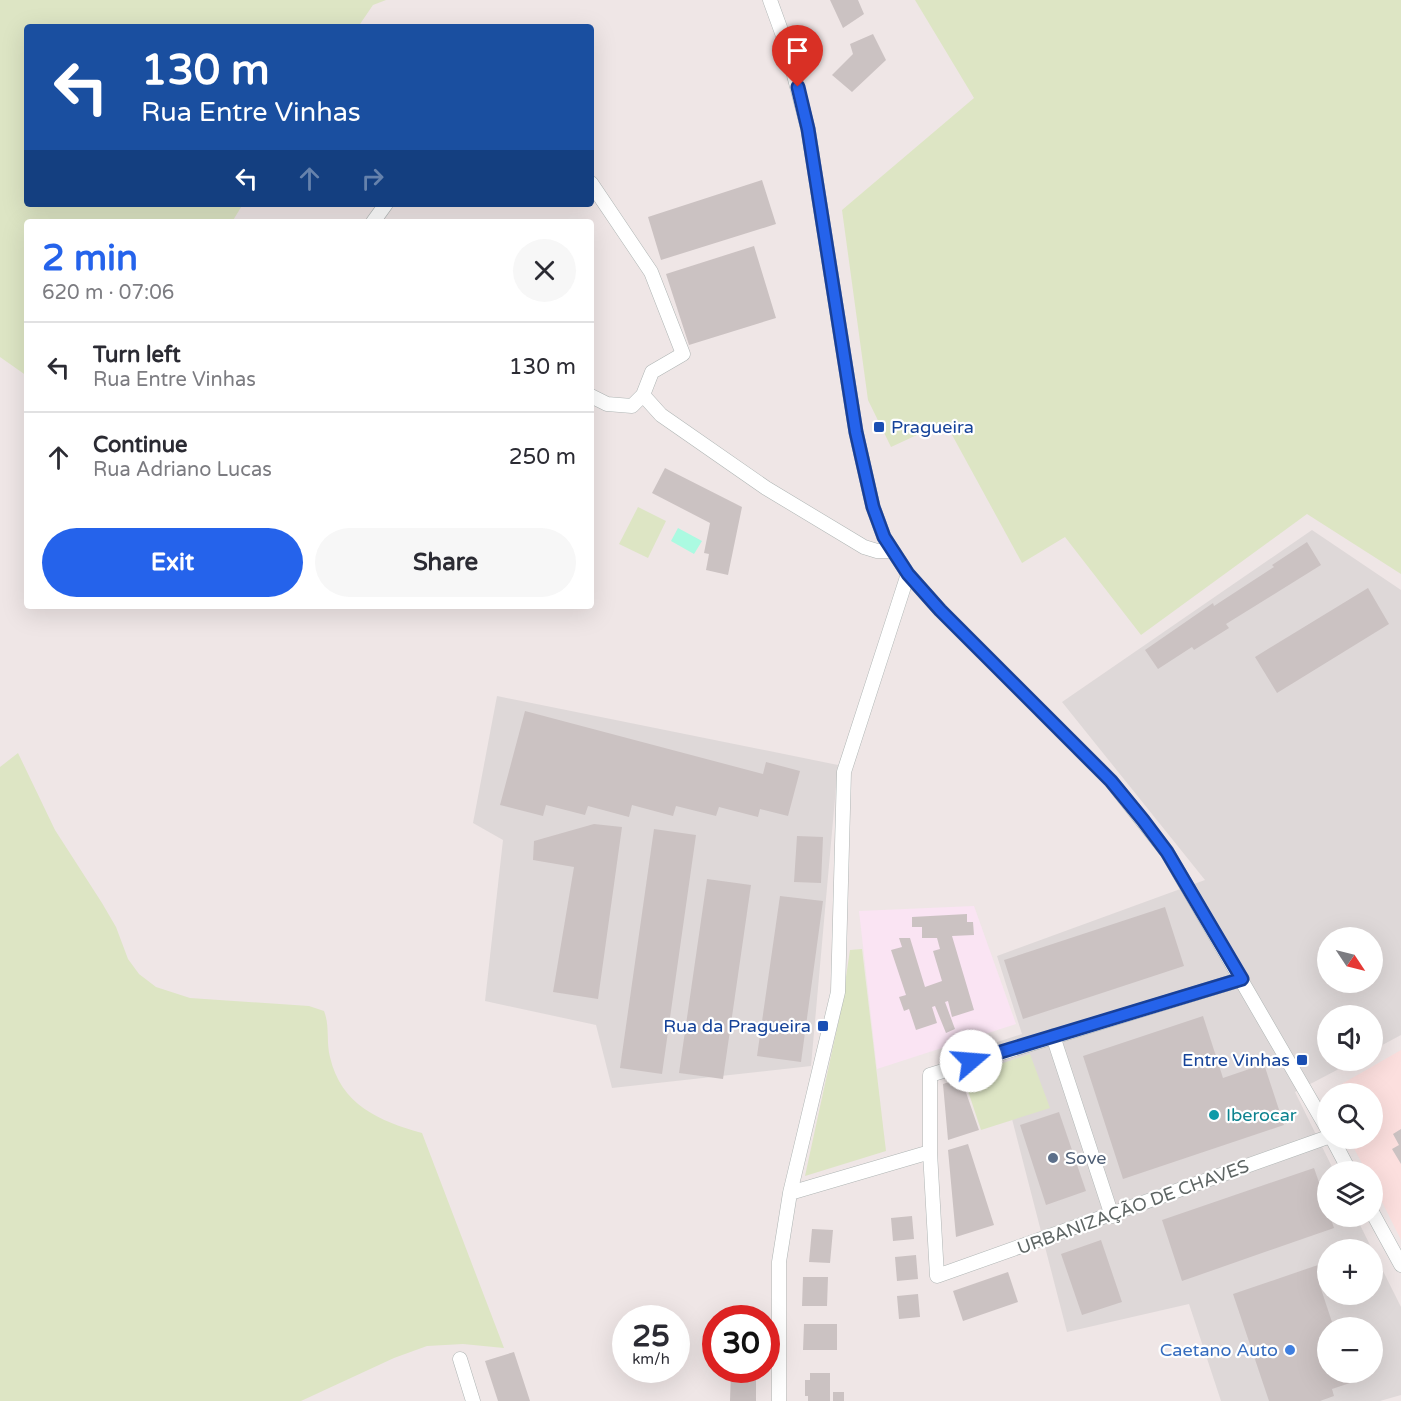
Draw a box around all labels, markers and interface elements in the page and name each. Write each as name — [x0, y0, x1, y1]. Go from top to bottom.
pin — [772, 25, 823, 87]
icon: arrive — [781, 34, 814, 67]
text: 130 m — [141, 45, 270, 96]
icon: left — [42, 48, 120, 126]
text: Rua Entre Vinhas — [141, 96, 361, 129]
icon: left — [230, 162, 263, 195]
icon: ahead — [293, 162, 326, 195]
icon: right — [356, 162, 389, 195]
text: 2 min — [42, 237, 138, 280]
button: close — [513, 239, 576, 302]
text: 620 m · 07:06 — [42, 281, 174, 305]
text: Turn left — [93, 342, 181, 368]
icon: left — [42, 351, 75, 384]
text: 130 m — [509, 354, 576, 380]
text: Rua Entre Vinhas — [93, 368, 256, 392]
place label: Pragueira — [891, 416, 974, 438]
marker: Pragueira — [872, 420, 886, 434]
text: Continue — [93, 432, 188, 458]
icon: ahead — [42, 441, 75, 474]
text: 250 m — [509, 444, 576, 470]
text: Rua Adriano Lucas — [93, 458, 272, 482]
button: Exit — [42, 528, 303, 597]
button: Share — [315, 528, 576, 597]
north arrow — [1317, 927, 1383, 993]
map controls — [1317, 927, 1383, 1383]
button: sound — [1317, 1005, 1383, 1071]
place label: Rua da Pragueira — [663, 1015, 811, 1037]
marker: Rua da Pragueira — [816, 1019, 830, 1033]
position arrow — [939, 1029, 1003, 1093]
place label: Entre Vinhas — [1182, 1049, 1290, 1071]
marker: Entre Vinhas — [1295, 1053, 1309, 1067]
button: search — [1317, 1083, 1383, 1149]
place label: Iberocar — [1226, 1104, 1297, 1126]
marker: Iberocar — [1207, 1108, 1221, 1122]
place label: Sove — [1065, 1147, 1107, 1169]
marker: Sove — [1046, 1151, 1060, 1165]
street label: URBANIZAÇÃO DE CHAVES — [1014, 1155, 1252, 1259]
button: layers — [1317, 1161, 1383, 1227]
button: + — [1317, 1239, 1383, 1305]
speed limit sign: 30 — [702, 1305, 780, 1383]
button: − — [1317, 1317, 1383, 1383]
text: 25 — [632, 1318, 670, 1355]
place label: Caetano Auto — [1160, 1339, 1278, 1361]
marker: Caetano Auto — [1283, 1343, 1297, 1357]
text: km/h — [632, 1350, 670, 1368]

